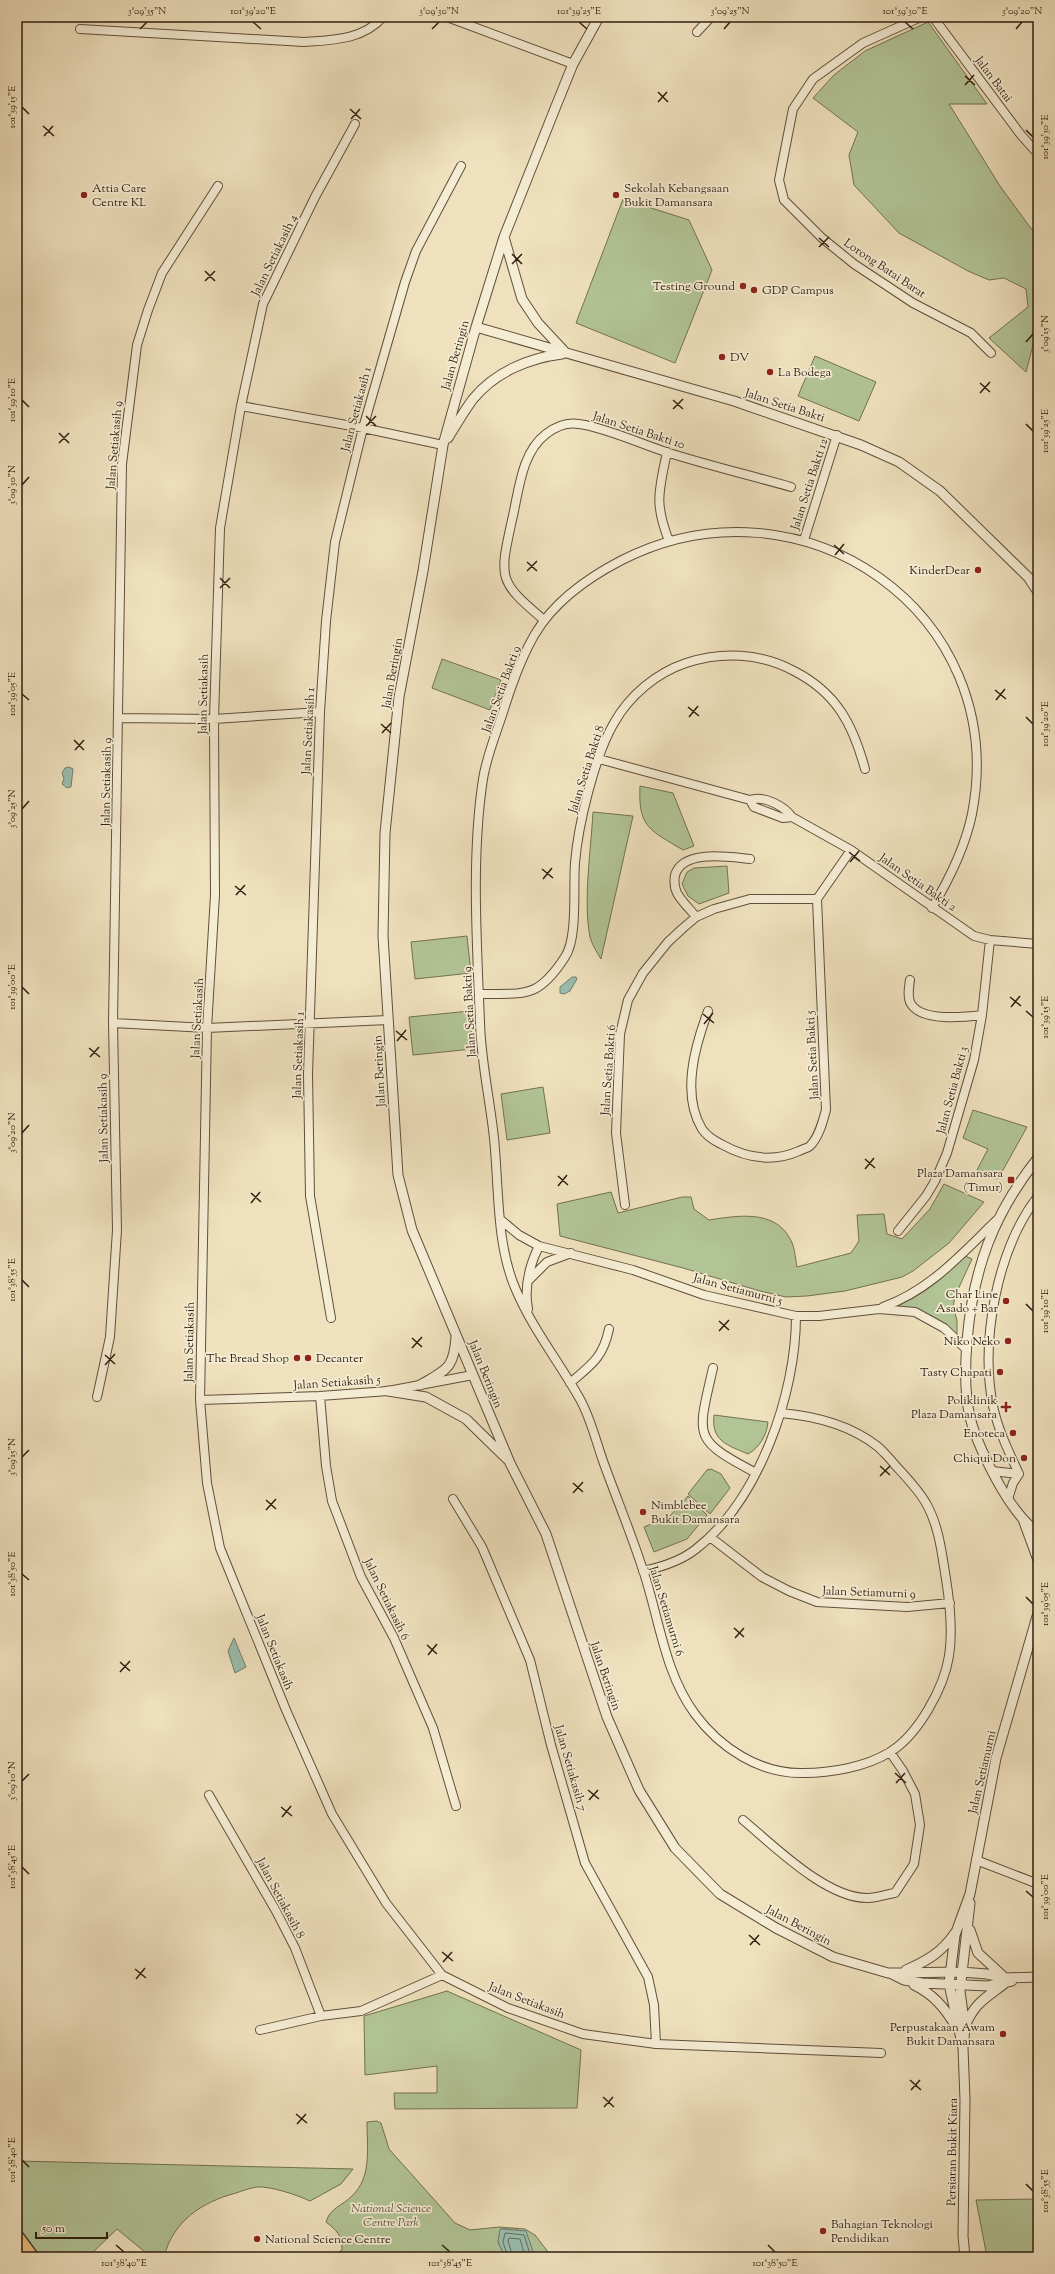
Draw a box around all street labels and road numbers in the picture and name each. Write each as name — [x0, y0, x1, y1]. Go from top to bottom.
street label: Jalan Batai — [969, 52, 1017, 107]
street label: Jalan Setiakasih 4 — [247, 211, 303, 300]
street label: Lorong Batai Barat — [840, 235, 929, 303]
street label: Jalan Beringin — [437, 318, 475, 393]
street label: Jalan Setiakasih 1 — [337, 365, 377, 455]
street label: Jalan Setia Bakti — [742, 384, 827, 427]
street label: Jalan Setiakasih 9 — [102, 400, 128, 491]
street label: Jalan Setia Bakti 10 — [589, 407, 687, 454]
street label: Jalan Setia Bakti 12 — [786, 436, 833, 533]
street label: Jalan Beringin — [378, 636, 408, 711]
street label: Jalan Setia Bakti 9 — [478, 643, 526, 736]
street label: Jalan Setiakasih — [194, 654, 214, 735]
street label: Jalan Setiakasih 1 — [298, 687, 320, 776]
street label: Jalan Setia Bakti 8 — [564, 723, 610, 817]
street label: Jalan Setiakasih 9 — [97, 737, 117, 828]
street label: Jalan Setia Bakti 2 — [874, 849, 960, 917]
street label: Jalan Setia Bakti 9 — [459, 966, 481, 1059]
street label: Jalan Setiakasih — [187, 977, 209, 1060]
street label: Jalan Setia Bakti 5 — [802, 1010, 824, 1101]
street label: Jalan Setiakasih 1 — [288, 1011, 310, 1100]
street label: Jalan Setia Bakti 6 — [597, 1024, 621, 1117]
street label: Jalan Beringin — [369, 1035, 391, 1108]
street label: Jalan Setia Bakti 3 — [932, 1044, 973, 1137]
street label: Jalan Setiakasih 9 — [94, 1073, 114, 1164]
street label: Jalan Setiamurni 5 — [690, 1269, 784, 1311]
street label: Jalan Setiakasih — [180, 1302, 200, 1383]
street label: Jalan Beringin — [463, 1337, 507, 1411]
street label: Jalan Setiakasih 5 — [292, 1371, 381, 1395]
street label: Jalan Setiakasih 6 — [358, 1555, 414, 1643]
street label: Jalan Setiamurni 6 — [643, 1563, 688, 1659]
street label: Jalan Setiamurni 9 — [821, 1582, 916, 1604]
street label: Jalan Setiakasih — [250, 1611, 297, 1693]
street label: Jalan Beringin — [585, 1638, 625, 1713]
street label: Jalan Setiakasih 7 — [549, 1722, 591, 1814]
street label: Jalan Setiamurni — [964, 1728, 1001, 1817]
street label: Jalan Setiakasih 8 — [251, 1854, 309, 1942]
street label: Jalan Beringin — [762, 1901, 835, 1951]
street label: Jalan Setiakasih — [485, 1978, 567, 2024]
street label: Persiaran Bukit Kiara — [943, 2097, 963, 2206]

